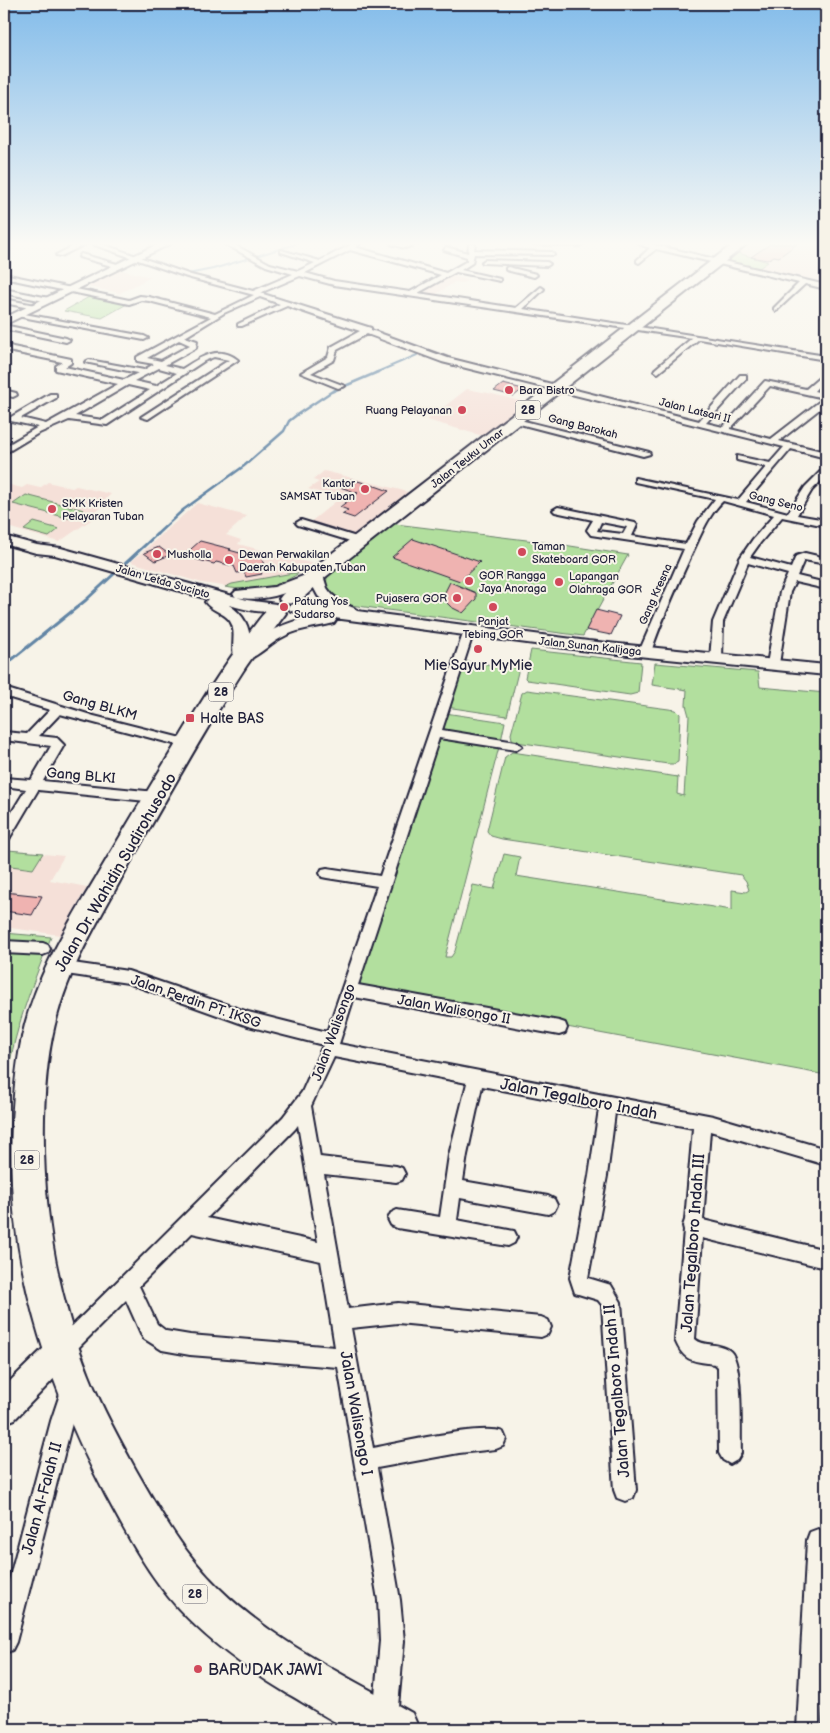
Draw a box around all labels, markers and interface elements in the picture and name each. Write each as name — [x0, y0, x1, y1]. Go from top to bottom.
marker: Bara Bistro — [503, 384, 515, 396]
place label: Bara Bistro — [519, 384, 575, 397]
street label: Jalan Latsari II — [658, 395, 732, 426]
road number: 28 — [516, 400, 540, 420]
place label: Ruang Pelayanan — [365, 404, 452, 417]
marker: Ruang Pelayanan — [456, 404, 468, 416]
street label: Gang Barokah — [547, 412, 619, 441]
street label: Jalan Teuku Umar — [428, 425, 507, 491]
place label: Kantor SAMSAT Tuban — [280, 477, 356, 503]
marker: Kantor SAMSAT Tuban — [359, 483, 371, 495]
street label: Gang Seno — [747, 488, 804, 514]
place label: SMK Kristen Pelayaran Tuban — [62, 497, 144, 523]
marker: SMK Kristen Pelayaran Tuban — [46, 503, 58, 515]
place label: Taman Skateboard GOR — [532, 540, 616, 566]
marker: Taman Skateboard GOR — [516, 546, 528, 558]
marker: Musholla — [151, 548, 163, 560]
place label: Musholla — [167, 548, 211, 561]
place label: Dewan Perwakilan Daerah Kabupaten Tuban — [239, 548, 366, 574]
marker: Dewan Perwakilan Daerah Kabupaten Tuban — [223, 554, 235, 566]
street label: Jalan Letda Sucipto — [114, 562, 211, 601]
street label: Gang Kresna — [636, 562, 675, 627]
place label: GOR Rangga Jaya Anoraga — [479, 569, 546, 595]
place label: Lapangan Olahraga GOR — [569, 570, 642, 596]
marker: GOR Rangga Jaya Anoraga — [463, 575, 475, 587]
marker: Lapangan Olahraga GOR — [553, 576, 565, 588]
place label: Pujasera GOR — [376, 592, 447, 605]
marker: Pujasera GOR — [451, 592, 463, 604]
place label: Patung Yos Sudarso — [294, 595, 349, 621]
marker: Patung Yos Sudarso — [278, 601, 290, 613]
marker: Panjat Tebing GOR — [487, 601, 499, 613]
place label: Panjat Tebing GOR — [463, 615, 524, 641]
street label: Jalan Sunan Kalijaga — [538, 635, 642, 658]
marker: Mie Sayur MyMie — [472, 643, 484, 655]
place label: Mie Sayur MyMie — [424, 657, 532, 674]
road number: 28 — [208, 682, 234, 702]
street label: Gang BLKM — [61, 687, 139, 724]
place label: Halte BAS — [200, 710, 264, 727]
marker: Halte BAS — [184, 712, 196, 724]
street label: Gang BLKI — [46, 764, 116, 787]
street label: Jalan Dr. Wahidin Sudirohusodo — [51, 770, 181, 976]
street label: Jalan Perdin PT. IKSG — [129, 971, 264, 1032]
street label: Jalan Walisongo — [308, 981, 359, 1083]
street label: Jalan Walisongo II — [396, 991, 512, 1028]
street label: Jalan Tegalboro Indah — [498, 1075, 659, 1124]
road number: 28 — [15, 1150, 40, 1170]
street label: Jalan Tegalboro Indah III — [678, 1153, 709, 1333]
street label: Jalan Tegalboro Indah II — [600, 1303, 635, 1478]
street label: Jalan Walisongo I — [335, 1350, 376, 1477]
street label: Jalan Al-Falah II — [18, 1440, 67, 1557]
road number: 28 — [182, 1585, 208, 1604]
place label: BARUDAK JAWI — [208, 1661, 323, 1680]
marker: BARUDAK JAWI — [192, 1663, 204, 1675]

